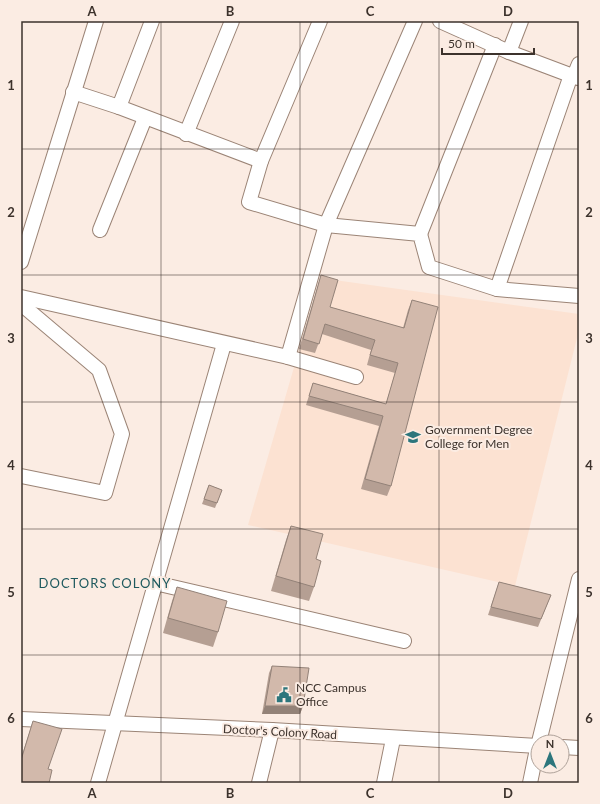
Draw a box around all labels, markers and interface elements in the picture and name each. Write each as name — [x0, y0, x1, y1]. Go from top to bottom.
text: A — [86, 3, 97, 19]
text: B — [226, 3, 235, 19]
text: C — [366, 3, 375, 19]
text: D — [503, 3, 513, 19]
scale bar — [442, 30, 534, 56]
text: 50 m — [448, 36, 475, 51]
text: 1 — [7, 77, 15, 93]
text: 1 — [585, 77, 593, 93]
text: 2 — [7, 204, 15, 220]
text: 2 — [585, 204, 593, 220]
text: 3 — [7, 330, 15, 346]
text: 3 — [585, 330, 593, 346]
place label: Government Degree College for Men — [425, 422, 532, 451]
school or university icon: Government Degree College for Men — [404, 428, 422, 446]
text: 4 — [7, 457, 15, 473]
text: 4 — [585, 457, 593, 473]
district label: DOCTORS COLONY — [39, 575, 171, 591]
text: 5 — [7, 584, 15, 600]
text: 5 — [585, 584, 593, 600]
place label: NCC Campus Office — [296, 680, 367, 709]
public building icon: NCC Campus Office — [275, 686, 293, 704]
text: 6 — [7, 710, 15, 726]
text: 6 — [585, 710, 593, 726]
street label: Doctor's Colony Road — [223, 721, 337, 742]
north arrow — [530, 734, 570, 774]
text: N — [546, 737, 554, 750]
text: A — [86, 785, 97, 801]
text: B — [226, 785, 235, 801]
text: C — [366, 785, 375, 801]
text: D — [503, 785, 513, 801]

